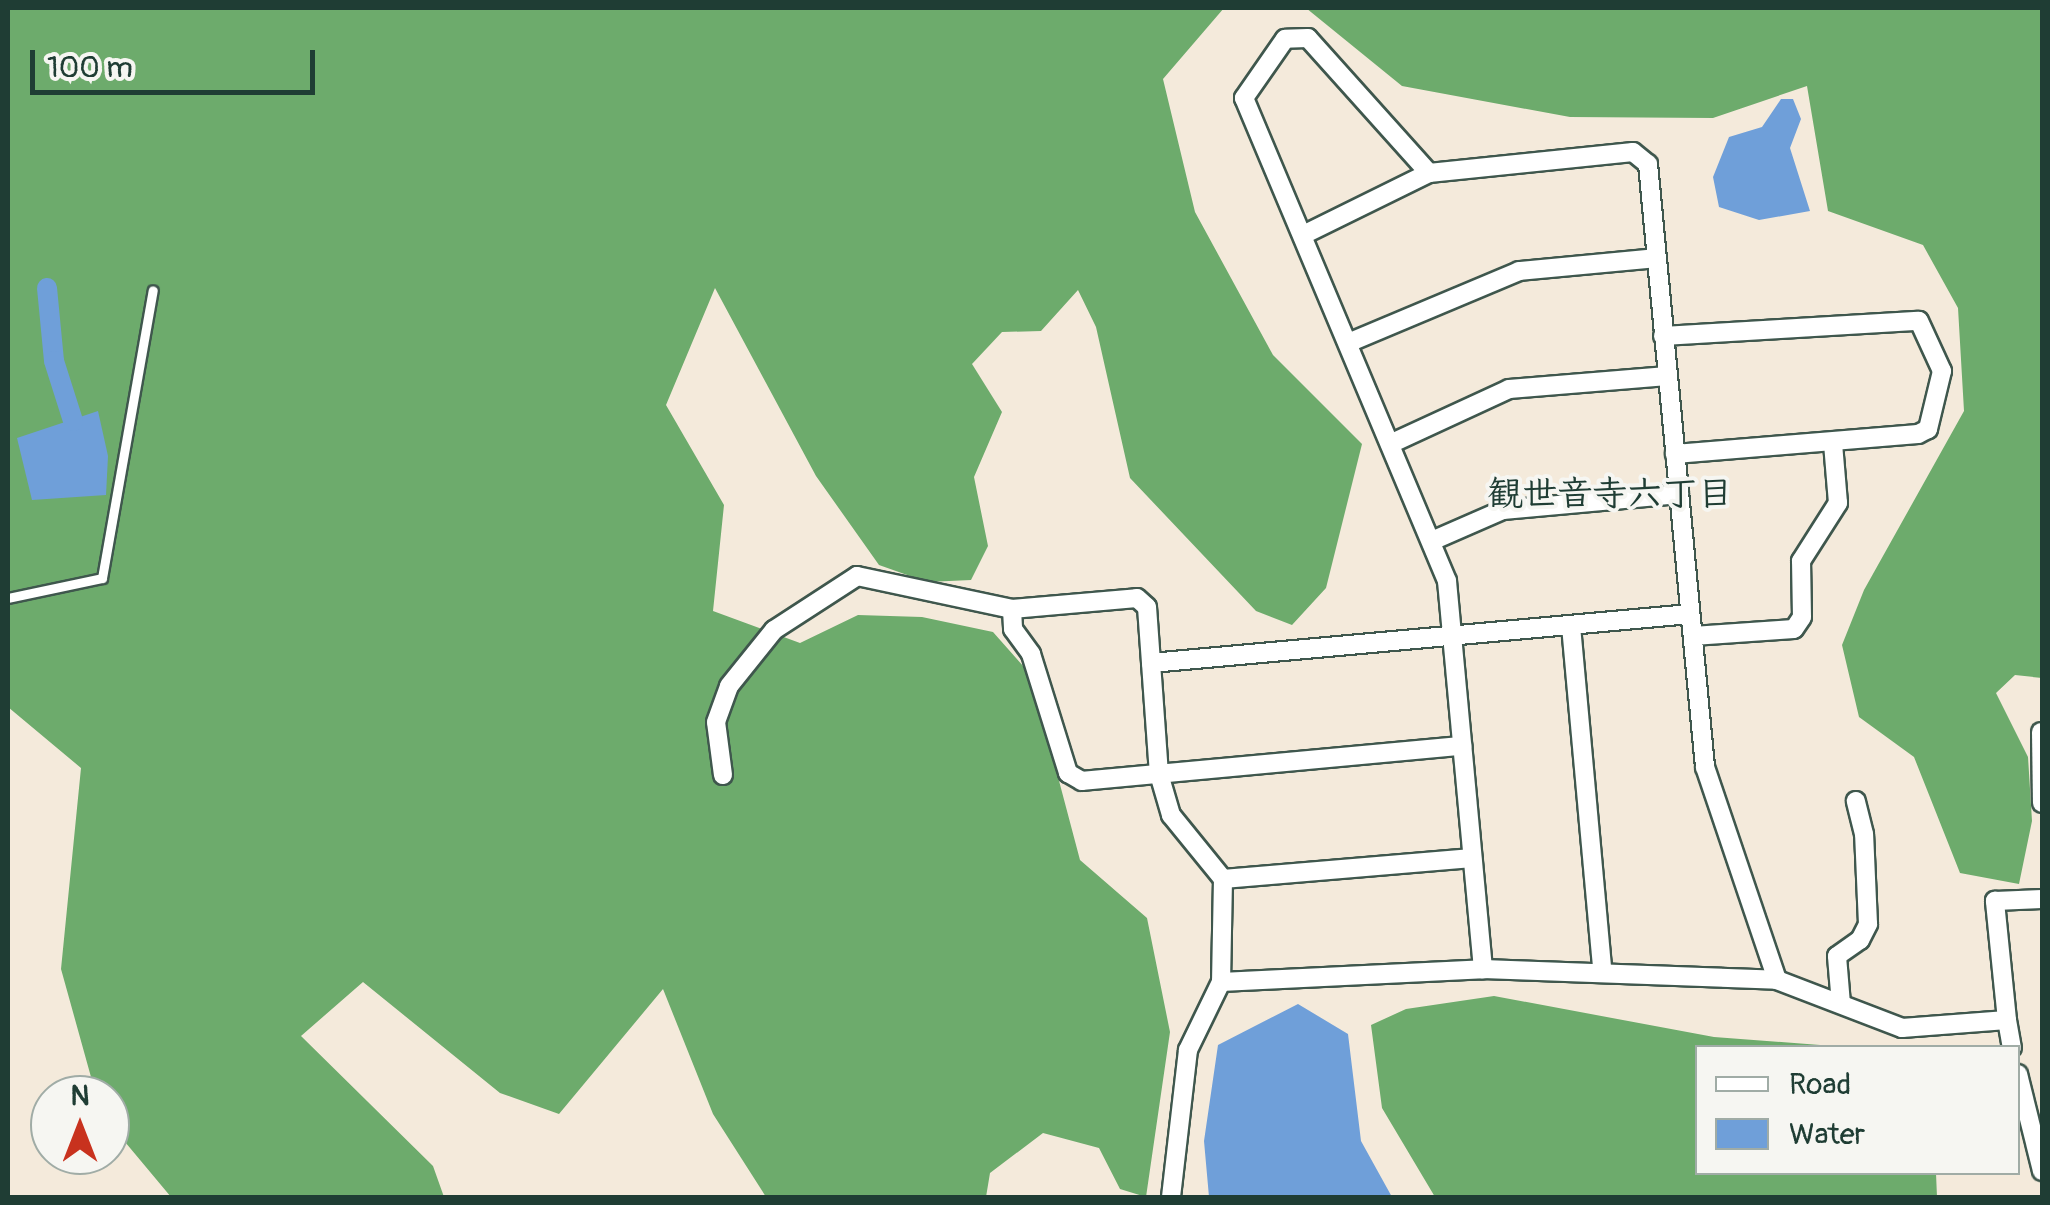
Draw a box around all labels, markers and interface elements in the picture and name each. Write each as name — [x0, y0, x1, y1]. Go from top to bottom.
scale bar — [35, 30, 320, 92]
text: 100 m — [47, 49, 133, 86]
district label: 観世音寺六丁目 — [1488, 473, 1732, 515]
legend — [1695, 1045, 2020, 1175]
text: Road — [1789, 1066, 1851, 1103]
north arrow — [30, 1075, 130, 1175]
text: N — [71, 1079, 89, 1114]
text: Water — [1789, 1116, 1865, 1153]

